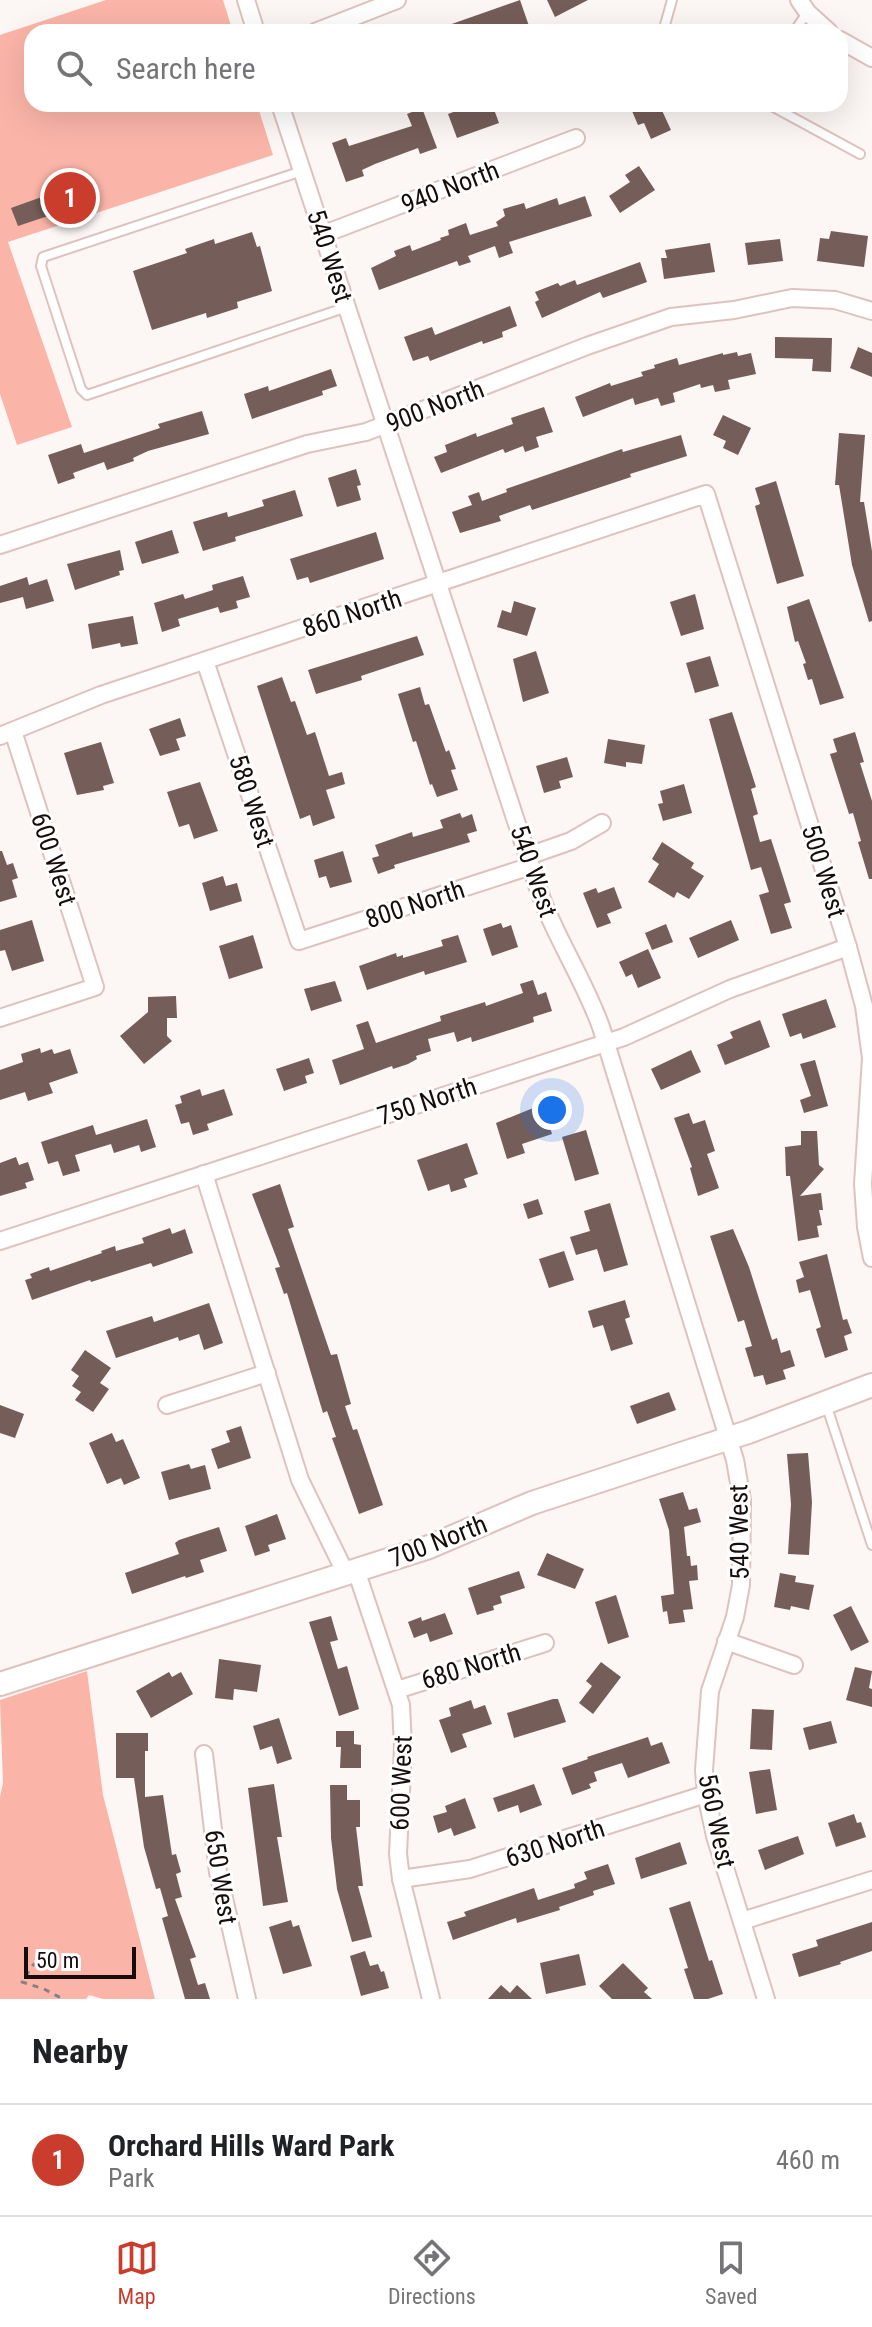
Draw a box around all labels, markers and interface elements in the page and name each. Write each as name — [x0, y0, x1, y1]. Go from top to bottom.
search box — [24, 24, 848, 112]
icon: search — [52, 46, 96, 90]
text: Search here — [116, 51, 256, 86]
street label: 940 North — [397, 155, 503, 219]
pin: 1 — [44, 168, 96, 228]
street label: 540 West — [301, 206, 359, 306]
street label: 900 North — [382, 374, 488, 438]
street label: 860 North — [299, 583, 405, 643]
street label: 580 West — [223, 751, 281, 851]
street label: 600 West — [25, 809, 83, 909]
street label: 540 West — [504, 821, 564, 921]
street label: 500 West — [796, 821, 852, 921]
street label: 800 North — [362, 874, 468, 934]
street label: 750 North — [374, 1071, 480, 1131]
your location — [532, 1090, 572, 1130]
street label: 540 West — [723, 1484, 755, 1580]
street label: 700 North — [385, 1509, 491, 1573]
street label: 680 North — [418, 1637, 524, 1695]
street label: 600 West — [384, 1735, 418, 1831]
street label: 560 West — [692, 1771, 742, 1871]
street label: 630 North — [502, 1813, 608, 1873]
street label: 650 West — [199, 1827, 243, 1927]
scale bar — [24, 1943, 136, 1979]
text: 50 m — [36, 1948, 79, 1973]
text: Nearby — [32, 2031, 128, 2071]
text: Orchard Hills Ward Park — [108, 2128, 394, 2163]
text: 1 — [51, 2145, 65, 2175]
text: 460 m — [776, 2145, 840, 2175]
text: Park — [108, 2163, 154, 2193]
tab: Map — [115, 2236, 159, 2309]
tab: Directions — [388, 2236, 476, 2309]
tab: Saved — [705, 2236, 757, 2309]

